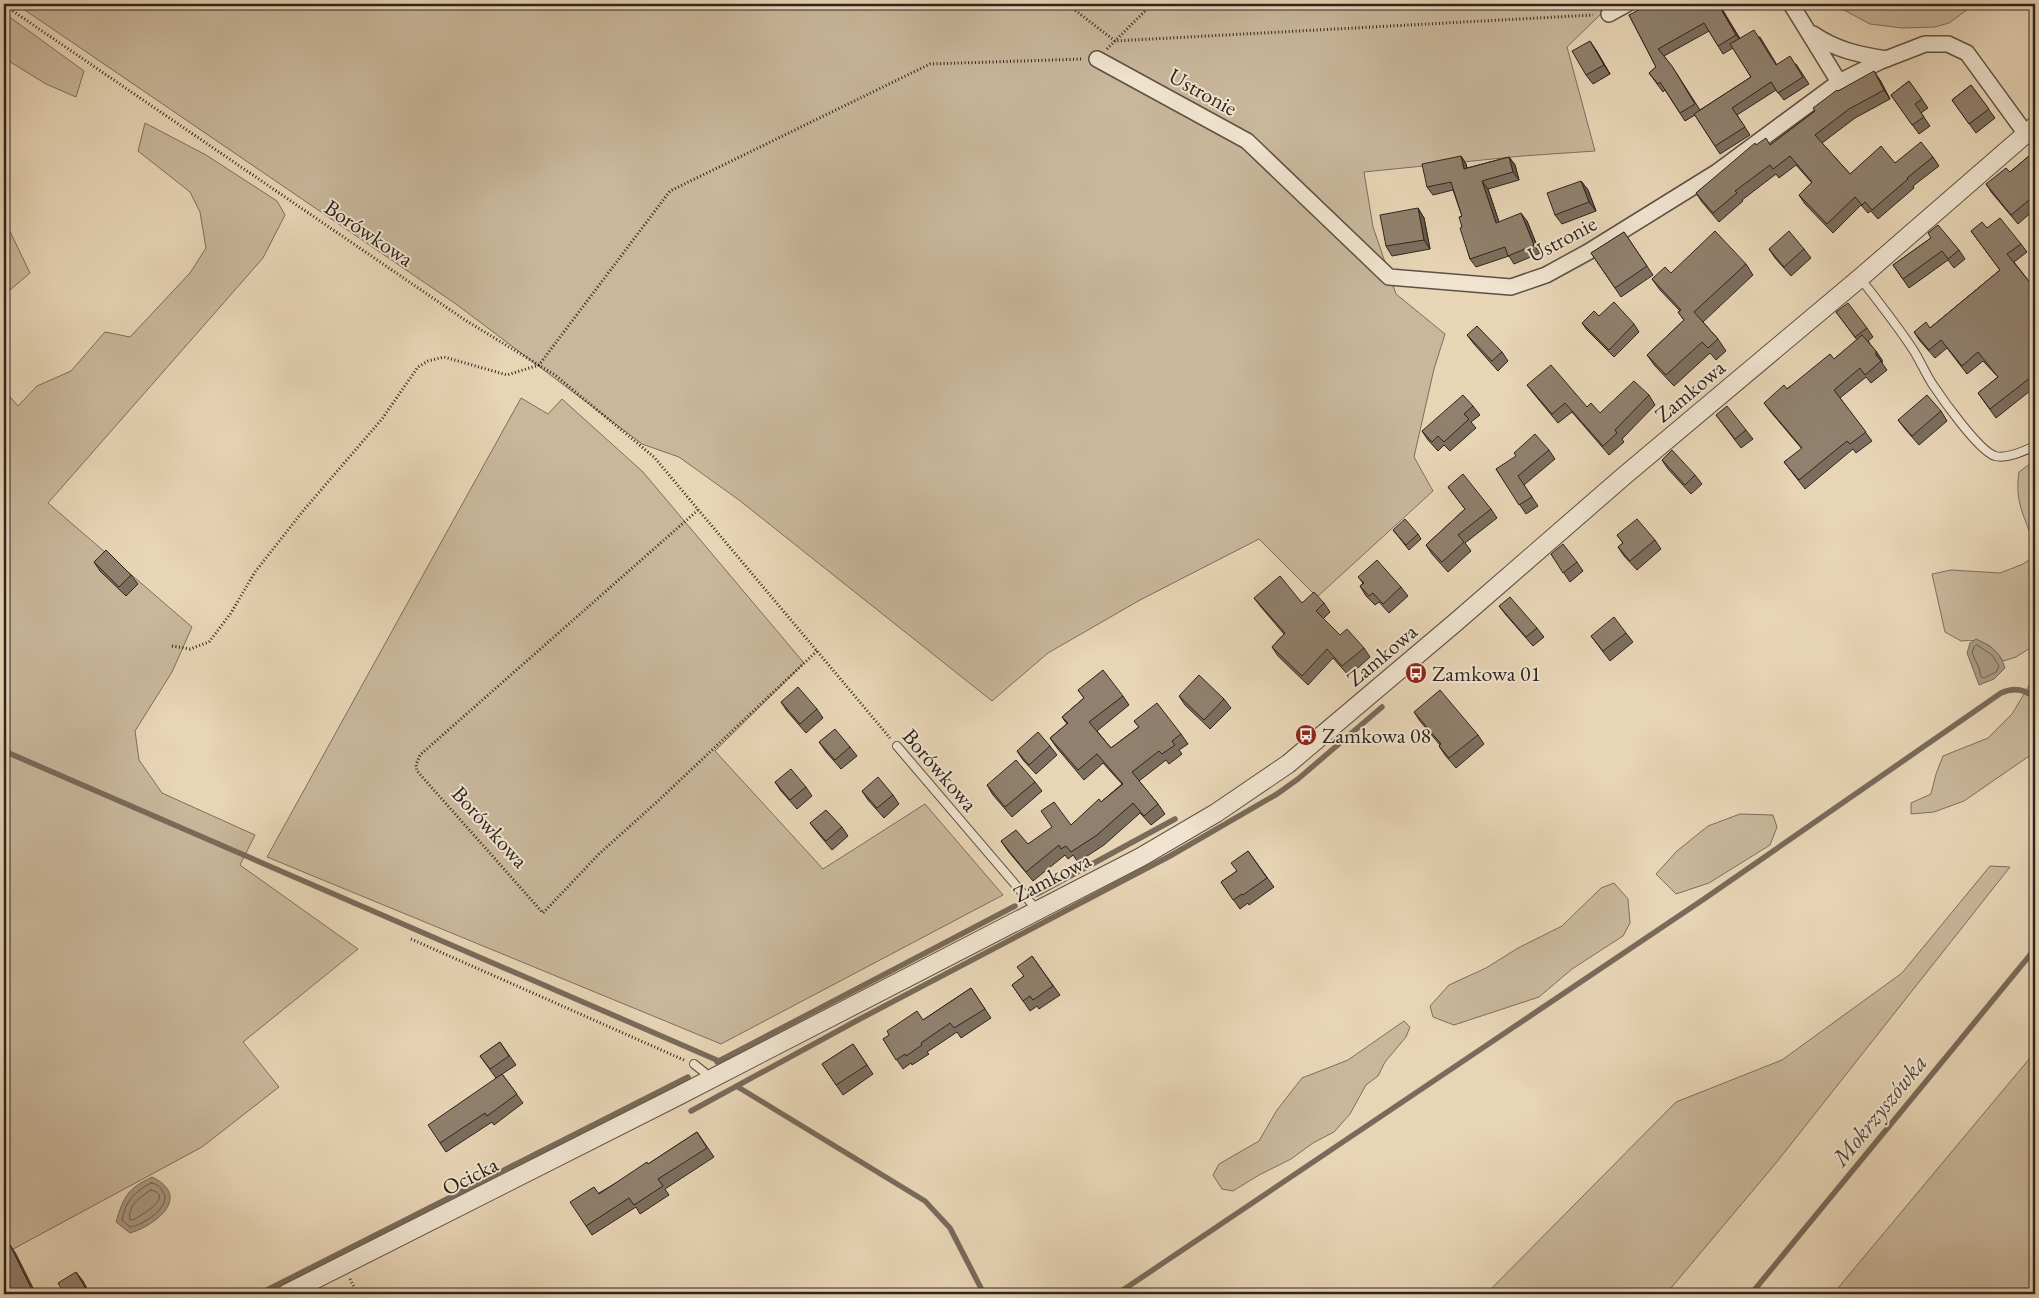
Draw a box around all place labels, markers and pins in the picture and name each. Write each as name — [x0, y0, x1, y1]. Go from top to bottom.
place label: Zamkowa 01 — [1432, 659, 1541, 688]
bus stop icon: Zamkowa 01 — [1404, 661, 1428, 685]
place label: Zamkowa 08 — [1322, 721, 1431, 750]
bus stop icon: Zamkowa 08 — [1294, 723, 1318, 747]

